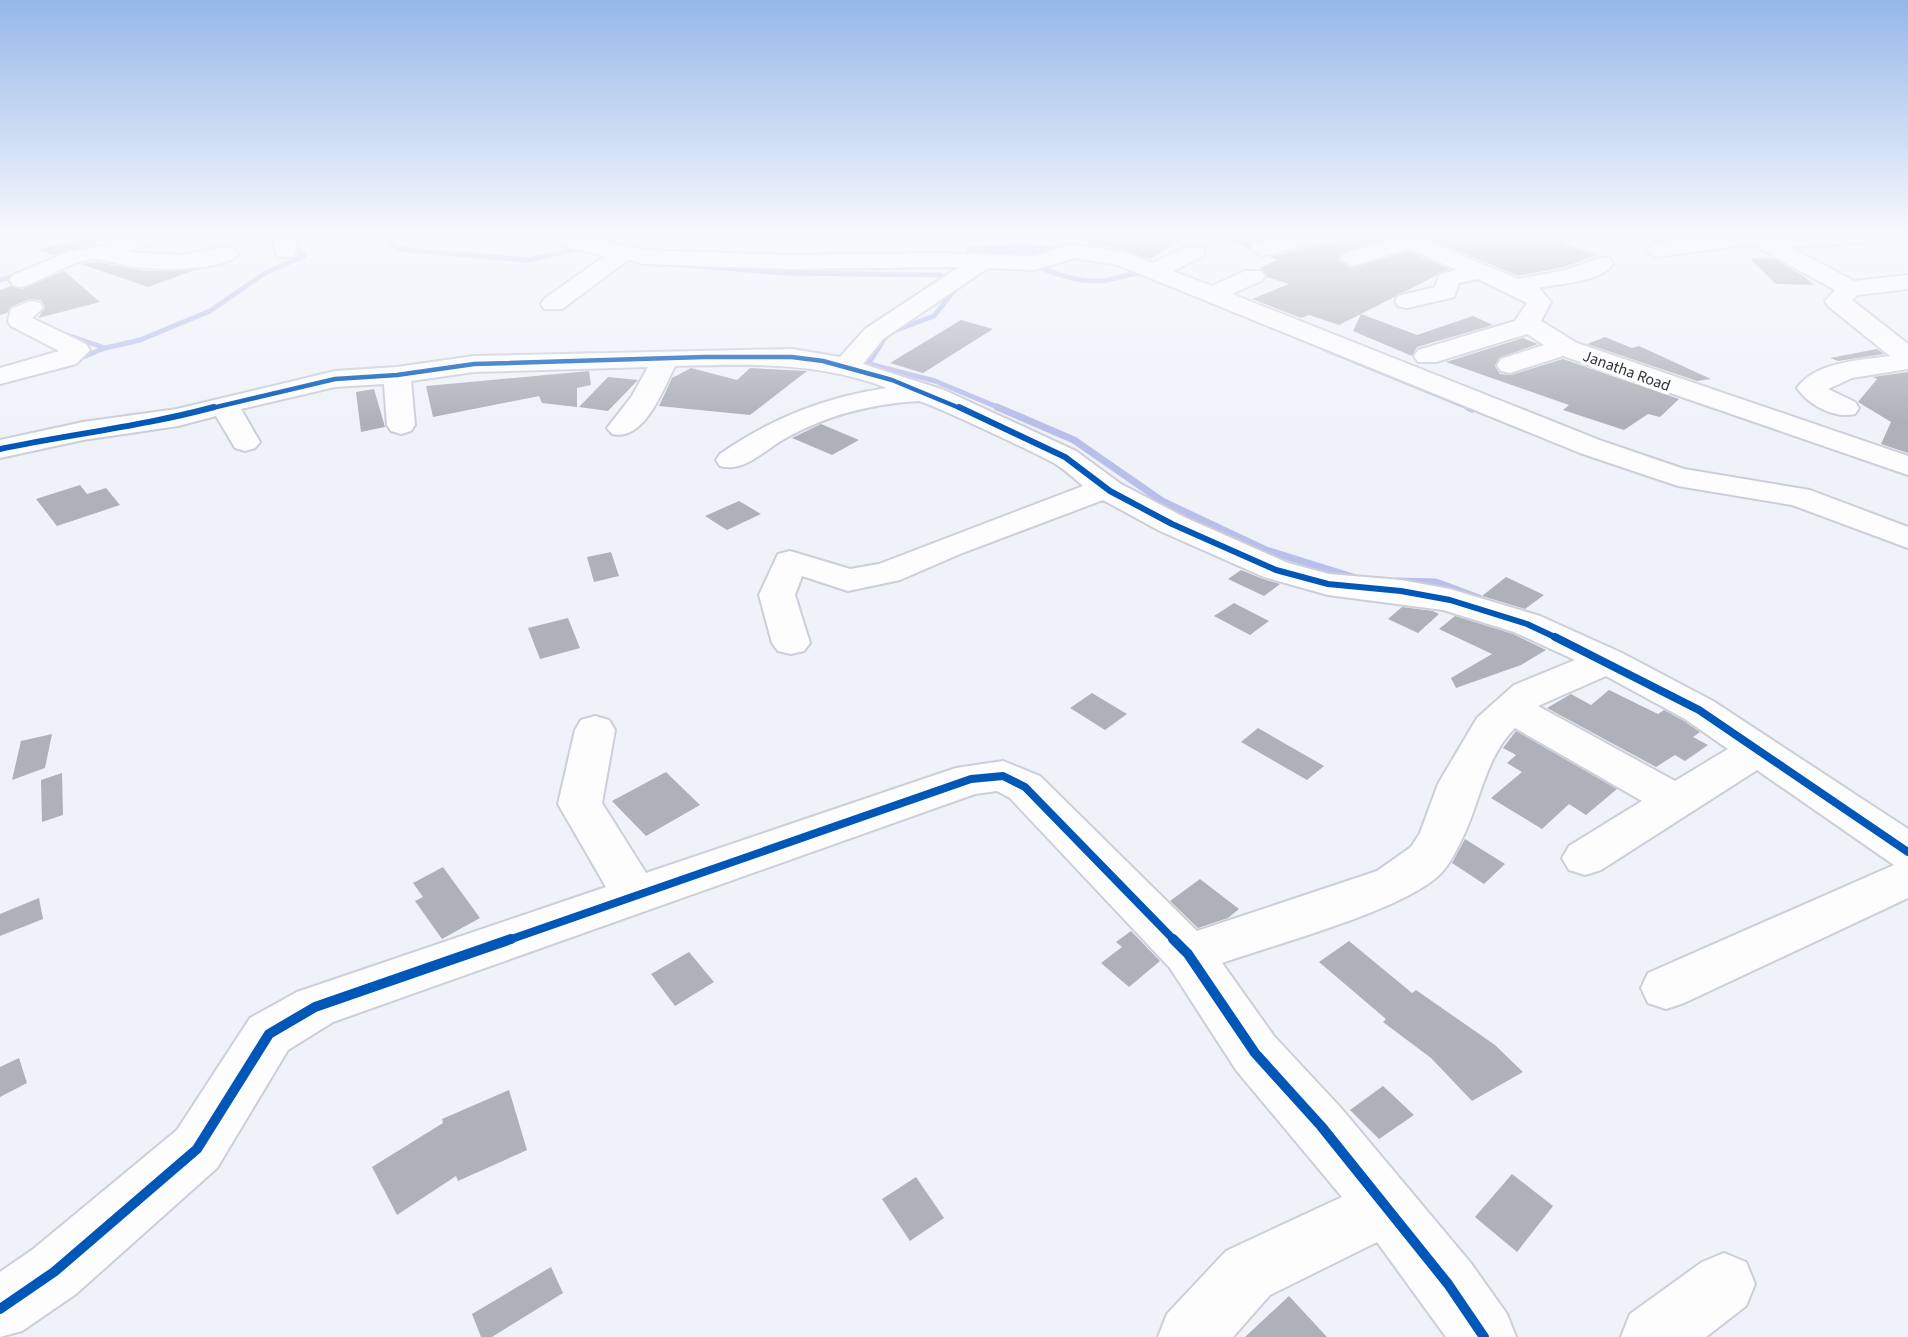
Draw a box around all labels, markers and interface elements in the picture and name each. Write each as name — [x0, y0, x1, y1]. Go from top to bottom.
street label: Janatha Road — [1580, 345, 1674, 397]

